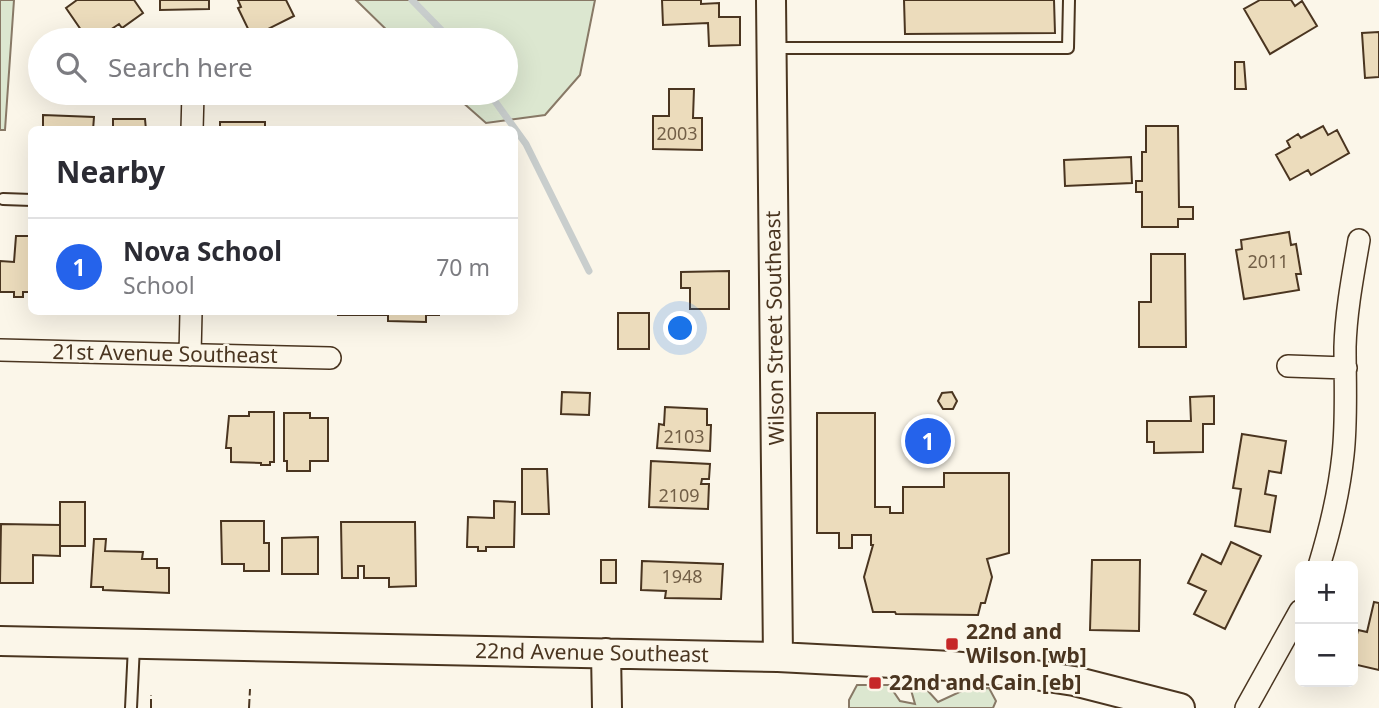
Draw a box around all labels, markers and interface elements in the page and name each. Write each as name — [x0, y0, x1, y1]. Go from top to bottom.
search box — [28, 28, 518, 105]
icon: search — [52, 48, 90, 86]
text: Search here — [108, 49, 253, 85]
house number: 2003 — [656, 121, 698, 145]
text: Nearby — [56, 151, 165, 192]
street label: Wilson Street Southeast — [758, 210, 790, 446]
text: Nova School — [123, 233, 282, 269]
house number: 2011 — [1247, 249, 1289, 273]
text: 1 — [72, 251, 86, 283]
text: 70 m — [436, 251, 490, 283]
text: School — [123, 269, 195, 301]
your location — [663, 311, 697, 345]
street label: 21st Avenue Southeast — [52, 337, 278, 369]
pin: 1 — [905, 415, 951, 467]
house number: 2103 — [663, 424, 705, 448]
house number: 2109 — [658, 483, 700, 507]
map controls — [1295, 561, 1358, 687]
button: + — [1295, 561, 1358, 624]
house number: 1948 — [661, 564, 703, 588]
place label: 22nd and Wilson [wb] — [966, 617, 1087, 669]
button: − — [1295, 624, 1358, 687]
street label: 22nd Avenue Southeast — [475, 636, 709, 668]
marker: 22nd and Wilson [wb] — [944, 636, 960, 652]
place label: 22nd and Cain [eb] — [889, 668, 1082, 696]
marker: 22nd and Cain [eb] — [867, 675, 883, 691]

